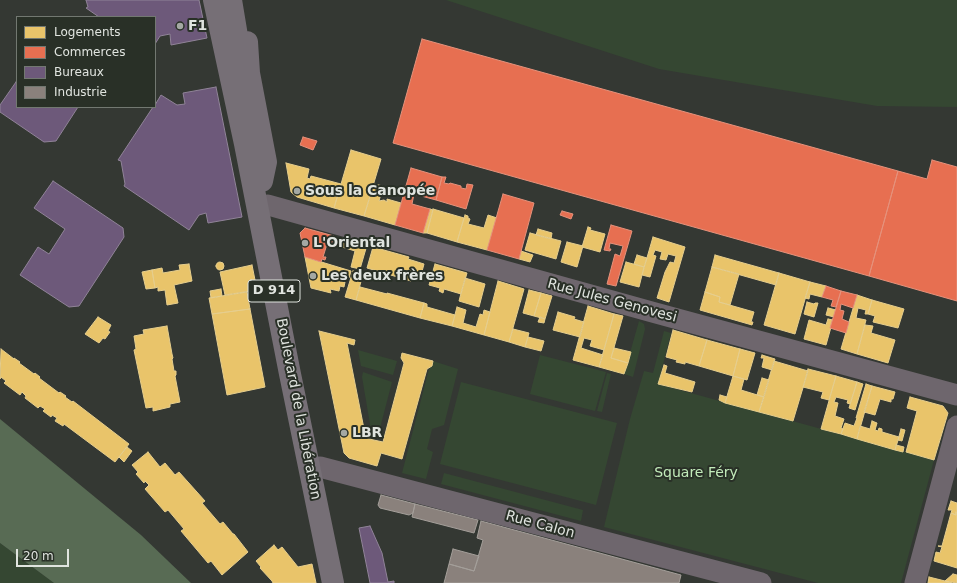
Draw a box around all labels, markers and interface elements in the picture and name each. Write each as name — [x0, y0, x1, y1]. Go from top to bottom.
legend — [16, 16, 156, 108]
place label: F1 — [188, 18, 207, 34]
marker: F1 — [175, 21, 185, 31]
text: Logements — [54, 25, 120, 39]
text: Commerces — [54, 45, 125, 59]
text: Bureaux — [54, 65, 104, 79]
text: Industrie — [54, 85, 107, 99]
place label: Sous la Canopée — [305, 183, 435, 199]
marker: Sous la Canopée — [292, 186, 302, 196]
place label: L'Oriental — [313, 235, 390, 251]
marker: L'Oriental — [300, 238, 310, 248]
place label: Les deux frères — [321, 268, 443, 284]
marker: Les deux frères — [308, 271, 318, 281]
street label: Rue Jules Genovesi — [545, 276, 679, 326]
road number: D 914 — [248, 280, 300, 302]
street label: Boulevard de la Libération — [272, 317, 324, 501]
place label: LBR — [352, 425, 382, 441]
marker: LBR — [339, 428, 349, 438]
park label: Square Féry — [654, 465, 738, 481]
street label: Rue Calon — [504, 508, 576, 542]
scale bar — [18, 541, 71, 567]
text: 20 m — [23, 549, 54, 563]

